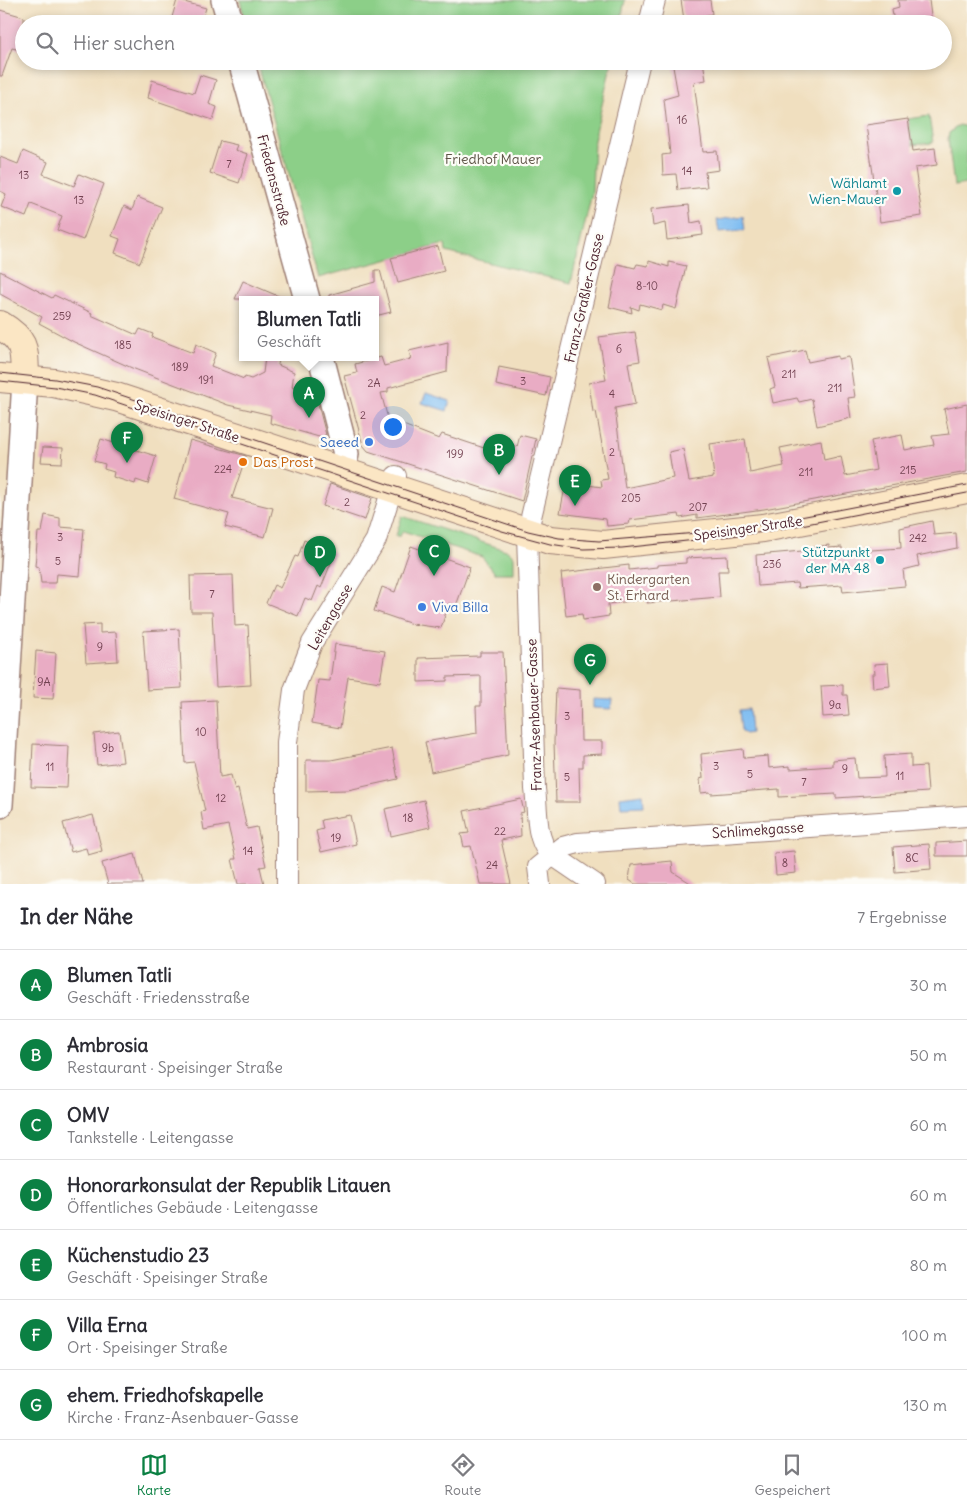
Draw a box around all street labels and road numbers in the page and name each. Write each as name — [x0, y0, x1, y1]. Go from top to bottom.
street label: Friedensstraße — [253, 132, 295, 228]
street label: Franz-Graßler-Gasse — [560, 232, 608, 364]
street label: Speisinger Straße — [132, 396, 242, 446]
street label: Speisinger Straße — [693, 511, 803, 545]
street label: Leitengasse — [304, 580, 356, 654]
street label: Franz-Asenbauer-Gasse — [522, 638, 546, 792]
street label: Schlimekgasse — [711, 818, 805, 842]

